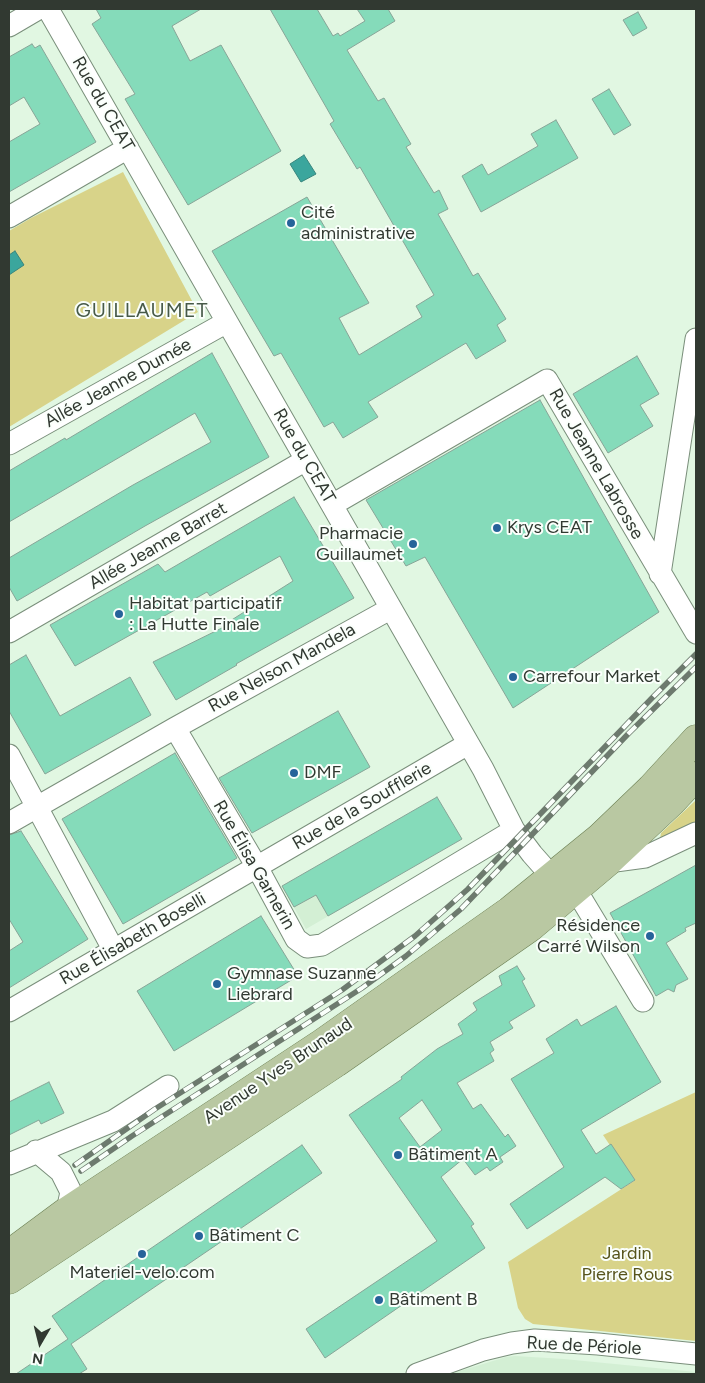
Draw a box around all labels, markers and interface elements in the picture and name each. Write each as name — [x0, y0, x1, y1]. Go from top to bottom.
street label: Rue du CEAT — [67, 53, 139, 155]
place label: Cité administrative — [301, 202, 415, 244]
marker: Cité administrative — [285, 217, 297, 229]
district label: GUILLAUMET — [74, 299, 210, 323]
street label: Allée Jeanne Dumée — [41, 334, 195, 432]
street label: Rue Jeanne Labrosse — [544, 385, 648, 543]
street label: Rue du CEAT — [268, 405, 340, 507]
street label: Allée Jeanne Barret — [85, 498, 231, 594]
place label: Krys CEAT — [507, 517, 592, 539]
marker: Krys CEAT — [491, 522, 503, 534]
place label: Pharmacie Guillaumet — [316, 523, 403, 566]
marker: Pharmacie Guillaumet — [407, 538, 419, 550]
place label: Habitat participatif : La Hutte Finale — [129, 593, 282, 636]
marker: Habitat participatif : La Hutte Finale — [113, 608, 125, 620]
street label: Rue Nelson Mandela — [205, 619, 359, 717]
place label: Carrefour Market — [523, 666, 660, 688]
marker: Carrefour Market — [507, 671, 519, 683]
street label: Rue de la Soufflerie — [289, 757, 435, 855]
place label: DMF — [304, 762, 341, 784]
marker: DMF — [288, 767, 300, 779]
street label: Rue Élisa Garnerin — [208, 797, 300, 933]
street label: Rue Élisabeth Boselli — [56, 888, 210, 990]
place label: Résidence Carré Wilson — [537, 915, 640, 958]
marker: Résidence Carré Wilson — [644, 930, 656, 942]
place label: Gymnase Suzanne Liebrard — [227, 963, 376, 1006]
marker: Gymnase Suzanne Liebrard — [211, 978, 223, 990]
street label: Avenue Yves Brunaud — [200, 1013, 356, 1129]
place label: Bâtiment A — [408, 1144, 498, 1166]
marker: Bâtiment A — [392, 1149, 404, 1161]
place label: Bâtiment C — [209, 1225, 300, 1247]
marker: Bâtiment C — [193, 1230, 205, 1242]
park label: Jardin Pierre Rous — [581, 1243, 673, 1286]
marker: Materiel-velo.com — [136, 1248, 148, 1260]
place label: Materiel-velo.com — [69, 1262, 215, 1284]
place label: Bâtiment B — [389, 1289, 478, 1311]
marker: Bâtiment B — [373, 1294, 385, 1306]
north arrow — [15, 1318, 65, 1368]
street label: Rue de Périole — [526, 1332, 642, 1360]
text: N — [31, 1349, 44, 1368]

